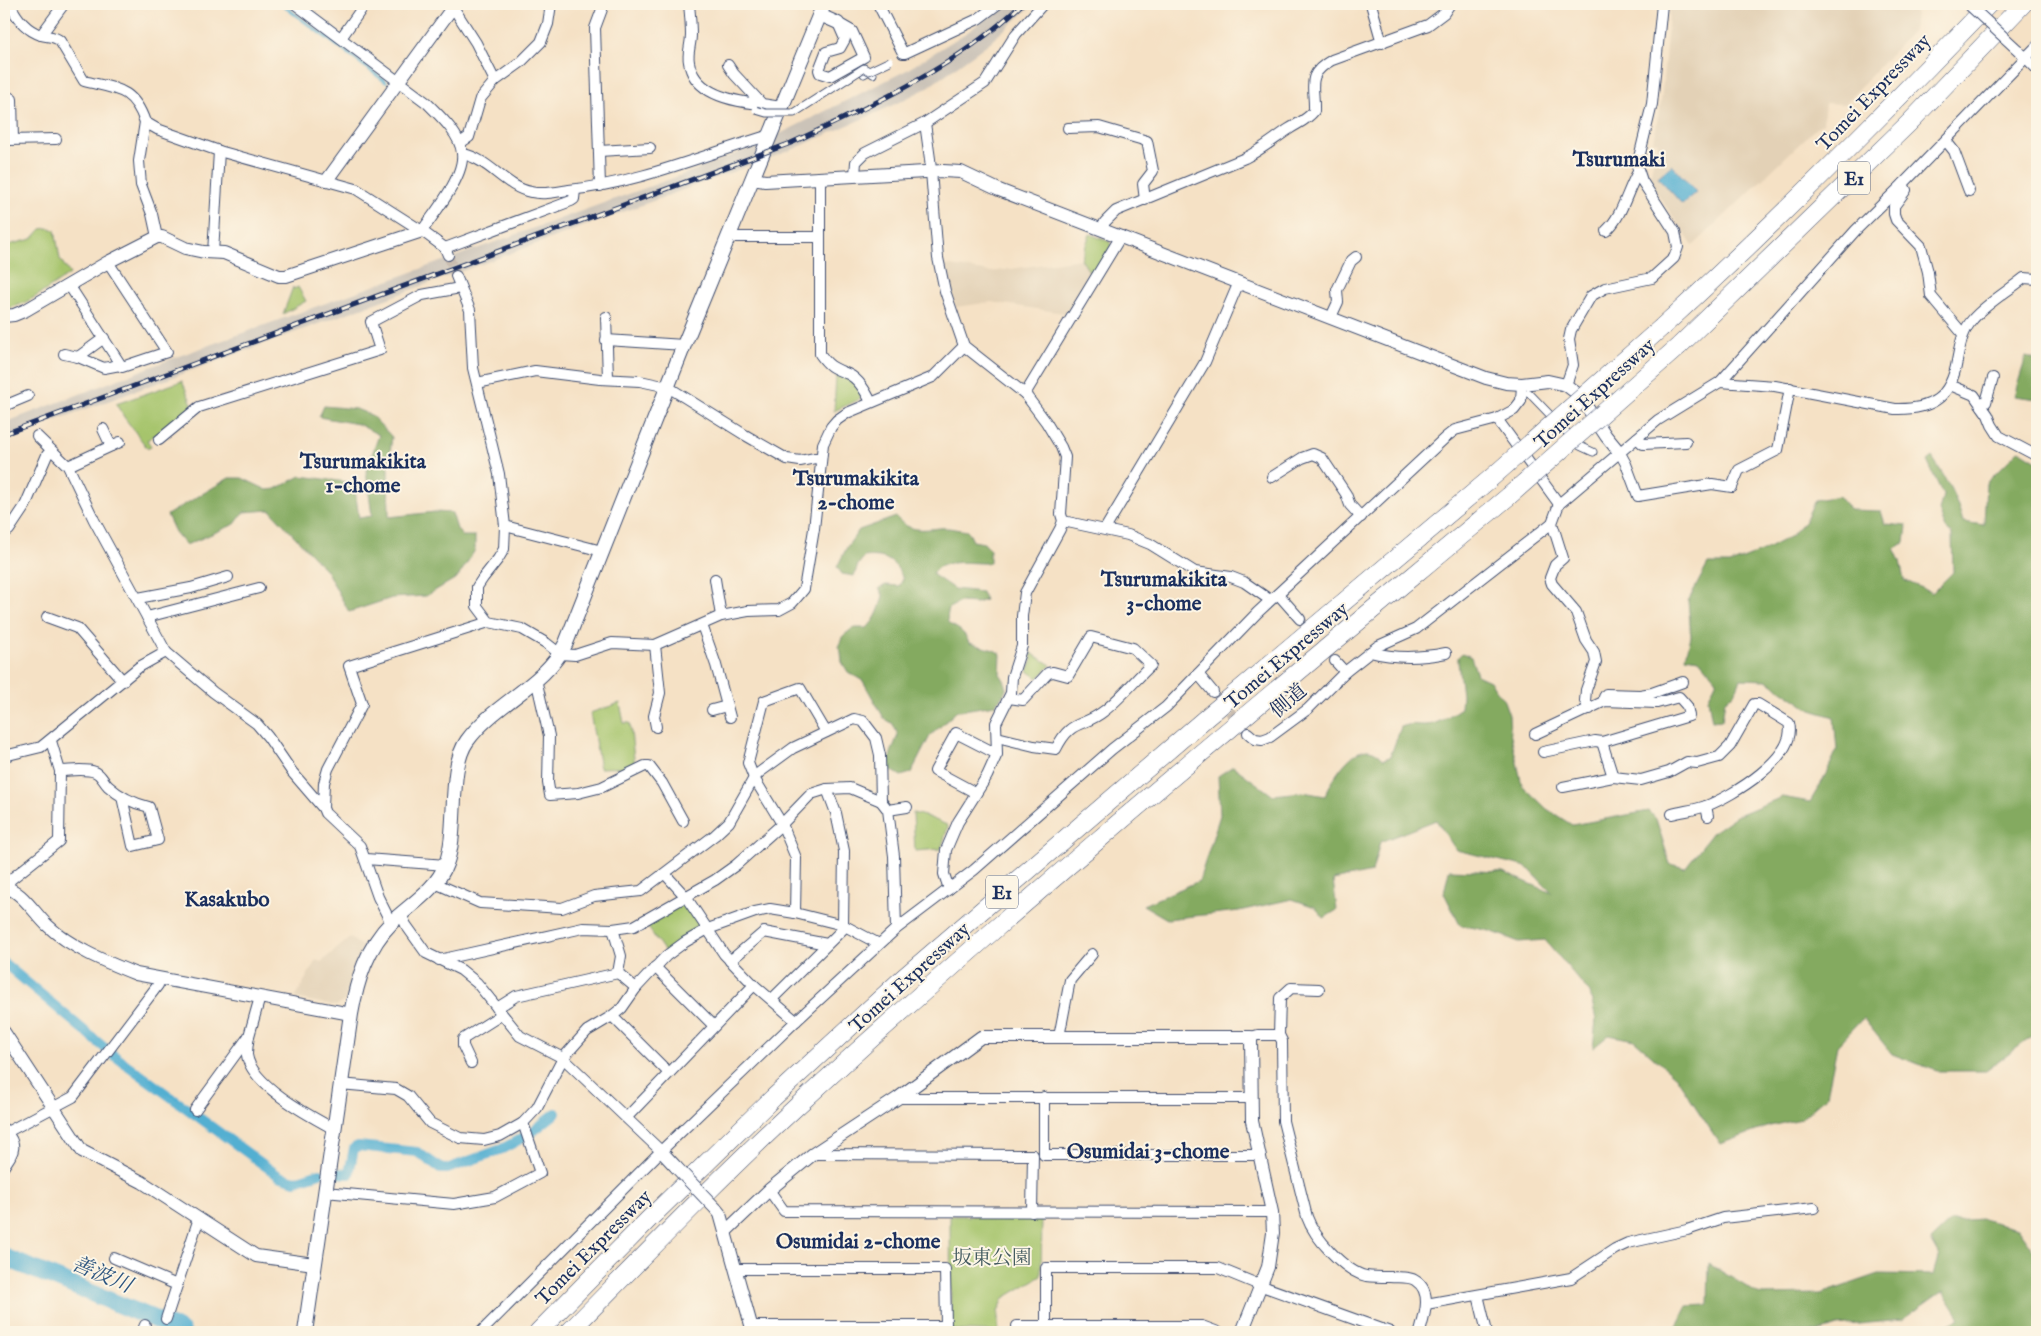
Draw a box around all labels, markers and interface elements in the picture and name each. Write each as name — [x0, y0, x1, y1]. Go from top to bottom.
street label: Tomei Expressway — [1812, 29, 1937, 157]
district label: Tsurumaki — [1572, 147, 1666, 174]
road number: E1 — [1838, 162, 1870, 194]
street label: Tomei Expressway — [1529, 333, 1661, 455]
district label: Tsurumakikita 1-chome — [299, 449, 427, 500]
district label: Tsurumakikita 2-chome — [792, 466, 920, 517]
district label: Tsurumakikita 3-chome — [1100, 567, 1228, 618]
street label: Tomei Expressway — [1220, 597, 1354, 715]
street label: 側道 — [1266, 679, 1312, 724]
road number: E1 — [986, 876, 1018, 909]
district label: Kasakubo — [184, 887, 270, 914]
street label: Tomei Expressway — [844, 917, 976, 1039]
district label: Osumidai 3-chome — [1067, 1139, 1230, 1166]
street label: Tomei Expressway — [531, 1185, 658, 1311]
district label: Osumidai 2-chome — [776, 1229, 941, 1256]
park label: 坂東公園 — [952, 1246, 1032, 1271]
water label: 善波川 — [67, 1251, 138, 1301]

